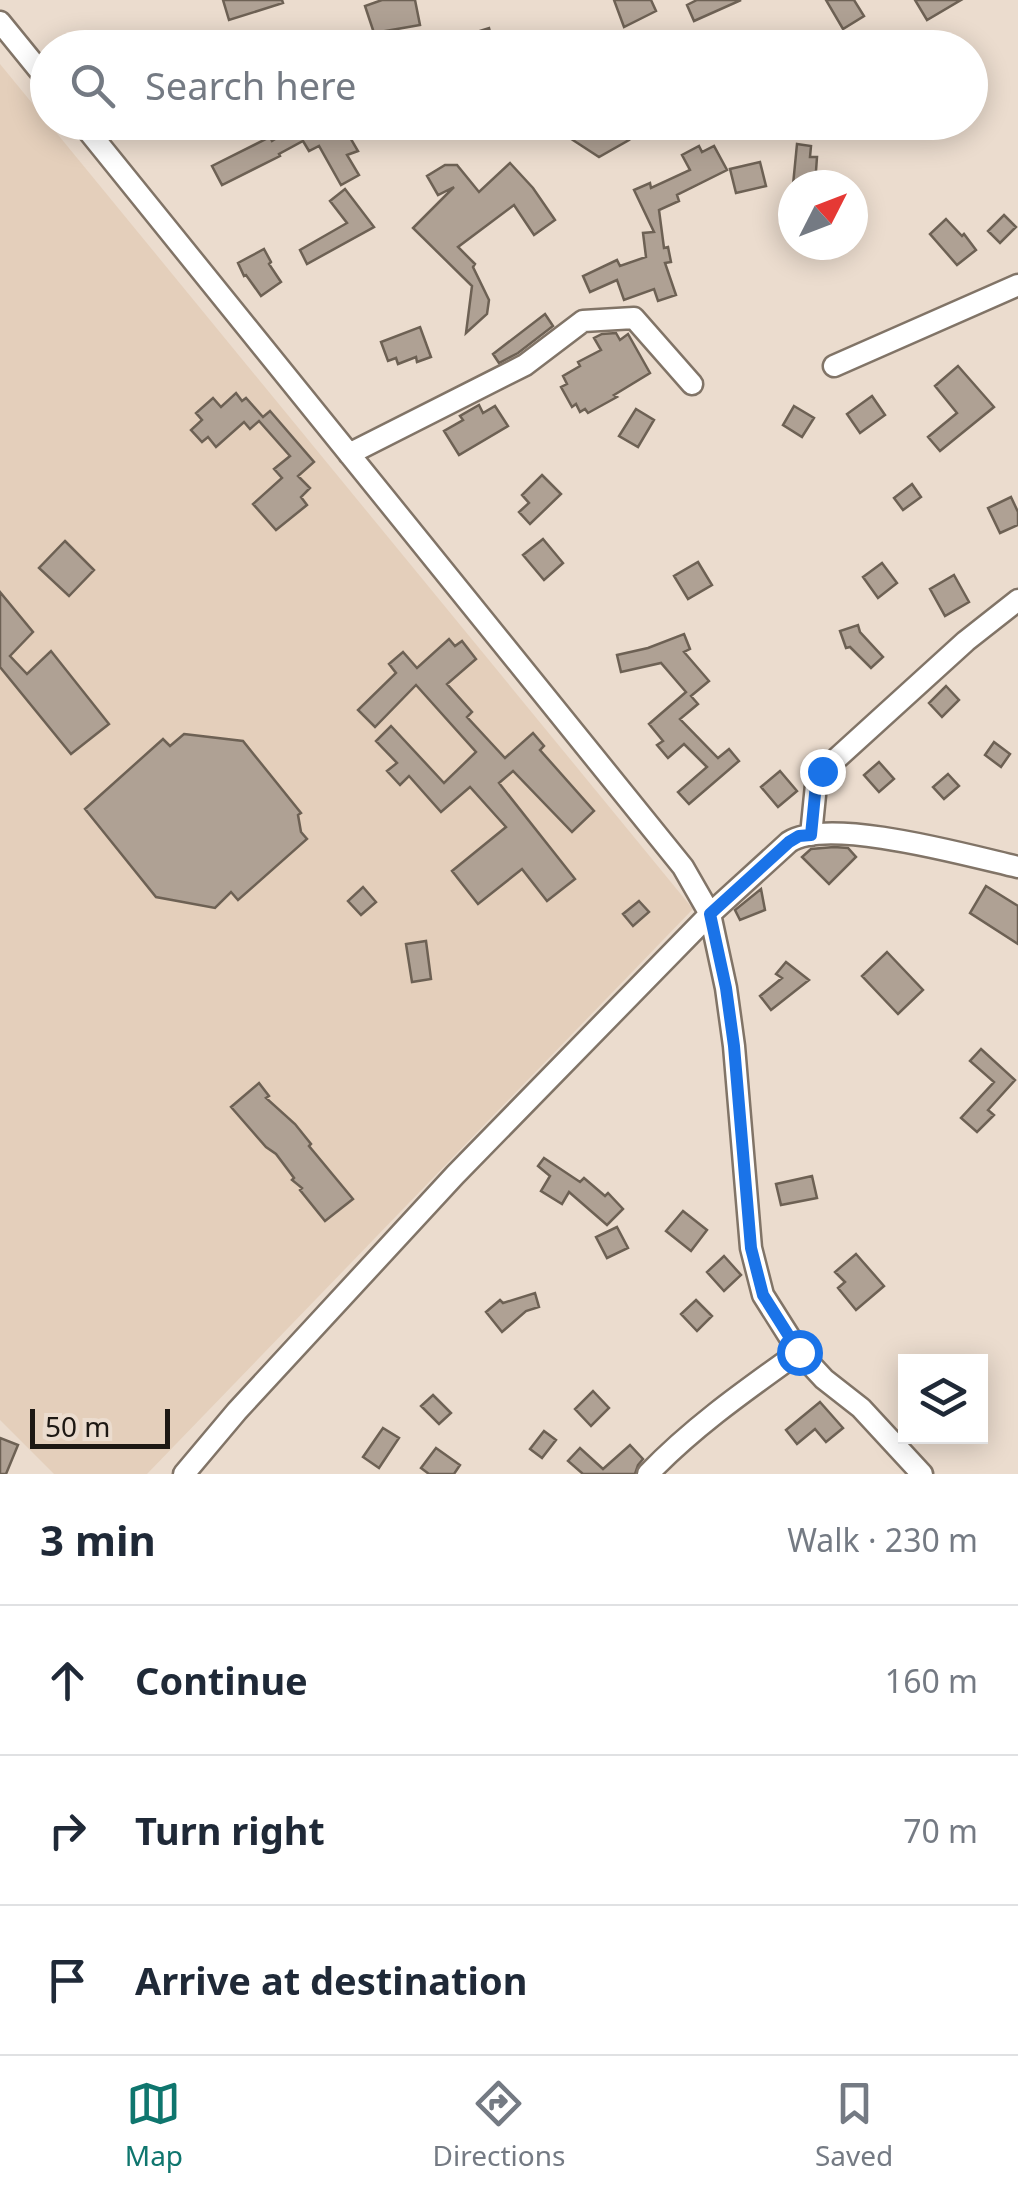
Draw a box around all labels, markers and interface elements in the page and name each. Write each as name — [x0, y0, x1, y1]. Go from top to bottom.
search box — [30, 30, 988, 140]
icon: search — [65, 58, 120, 113]
text: Search here — [145, 59, 356, 111]
north arrow — [778, 170, 868, 260]
route end — [800, 749, 846, 795]
route start — [777, 1330, 823, 1376]
map controls — [898, 1354, 988, 1444]
button: layers — [898, 1354, 988, 1444]
scale bar — [30, 1404, 170, 1448]
text: 50 m — [45, 1407, 111, 1445]
text: 3 min — [40, 1511, 156, 1568]
text: Walk · 230 m — [787, 1518, 978, 1561]
icon: ahead — [40, 1653, 95, 1708]
text: Continue — [135, 1654, 308, 1706]
text: 160 m — [885, 1659, 978, 1702]
icon: right — [40, 1803, 95, 1858]
text: Turn right — [135, 1804, 325, 1856]
text: 70 m — [903, 1809, 978, 1852]
icon: arrive — [40, 1953, 95, 2008]
text: Arrive at destination — [135, 1954, 527, 2006]
tab: Map — [125, 2076, 183, 2174]
tab: Directions — [433, 2076, 565, 2174]
tab: Saved — [815, 2076, 893, 2174]

